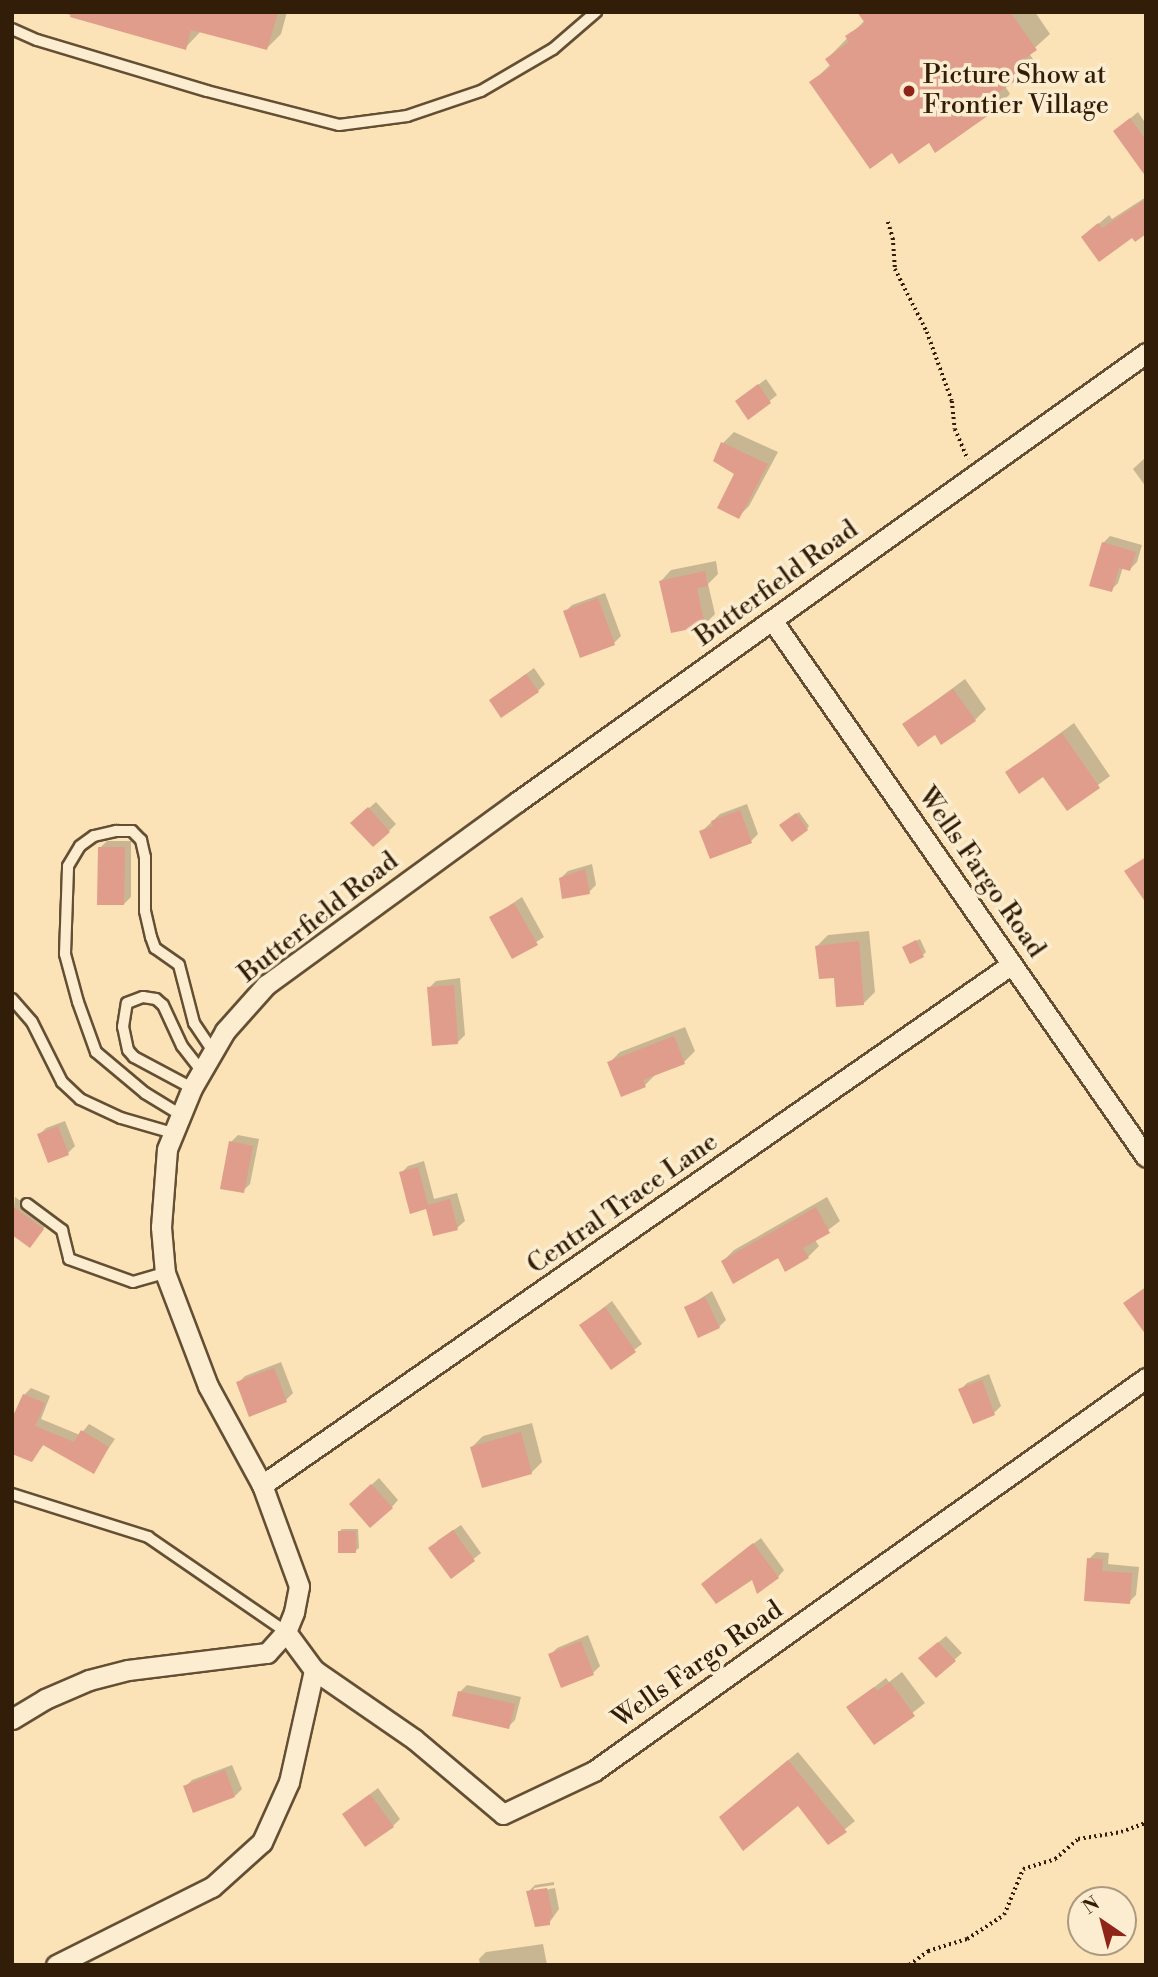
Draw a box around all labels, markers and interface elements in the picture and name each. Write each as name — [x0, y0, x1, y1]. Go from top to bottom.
place label: Picture Show at Frontier Village — [923, 60, 1109, 122]
marker: Picture Show at Frontier Village — [901, 83, 917, 99]
street label: Butterfield Road — [690, 515, 864, 653]
street label: Wells Fargo Road — [911, 782, 1051, 964]
street label: Butterfield Road — [233, 846, 405, 990]
street label: Central Trace Lane — [522, 1127, 724, 1281]
street label: Wells Fargo Road — [607, 1595, 789, 1735]
north arrow — [1067, 1886, 1137, 1956]
text: N — [1078, 1891, 1104, 1920]

